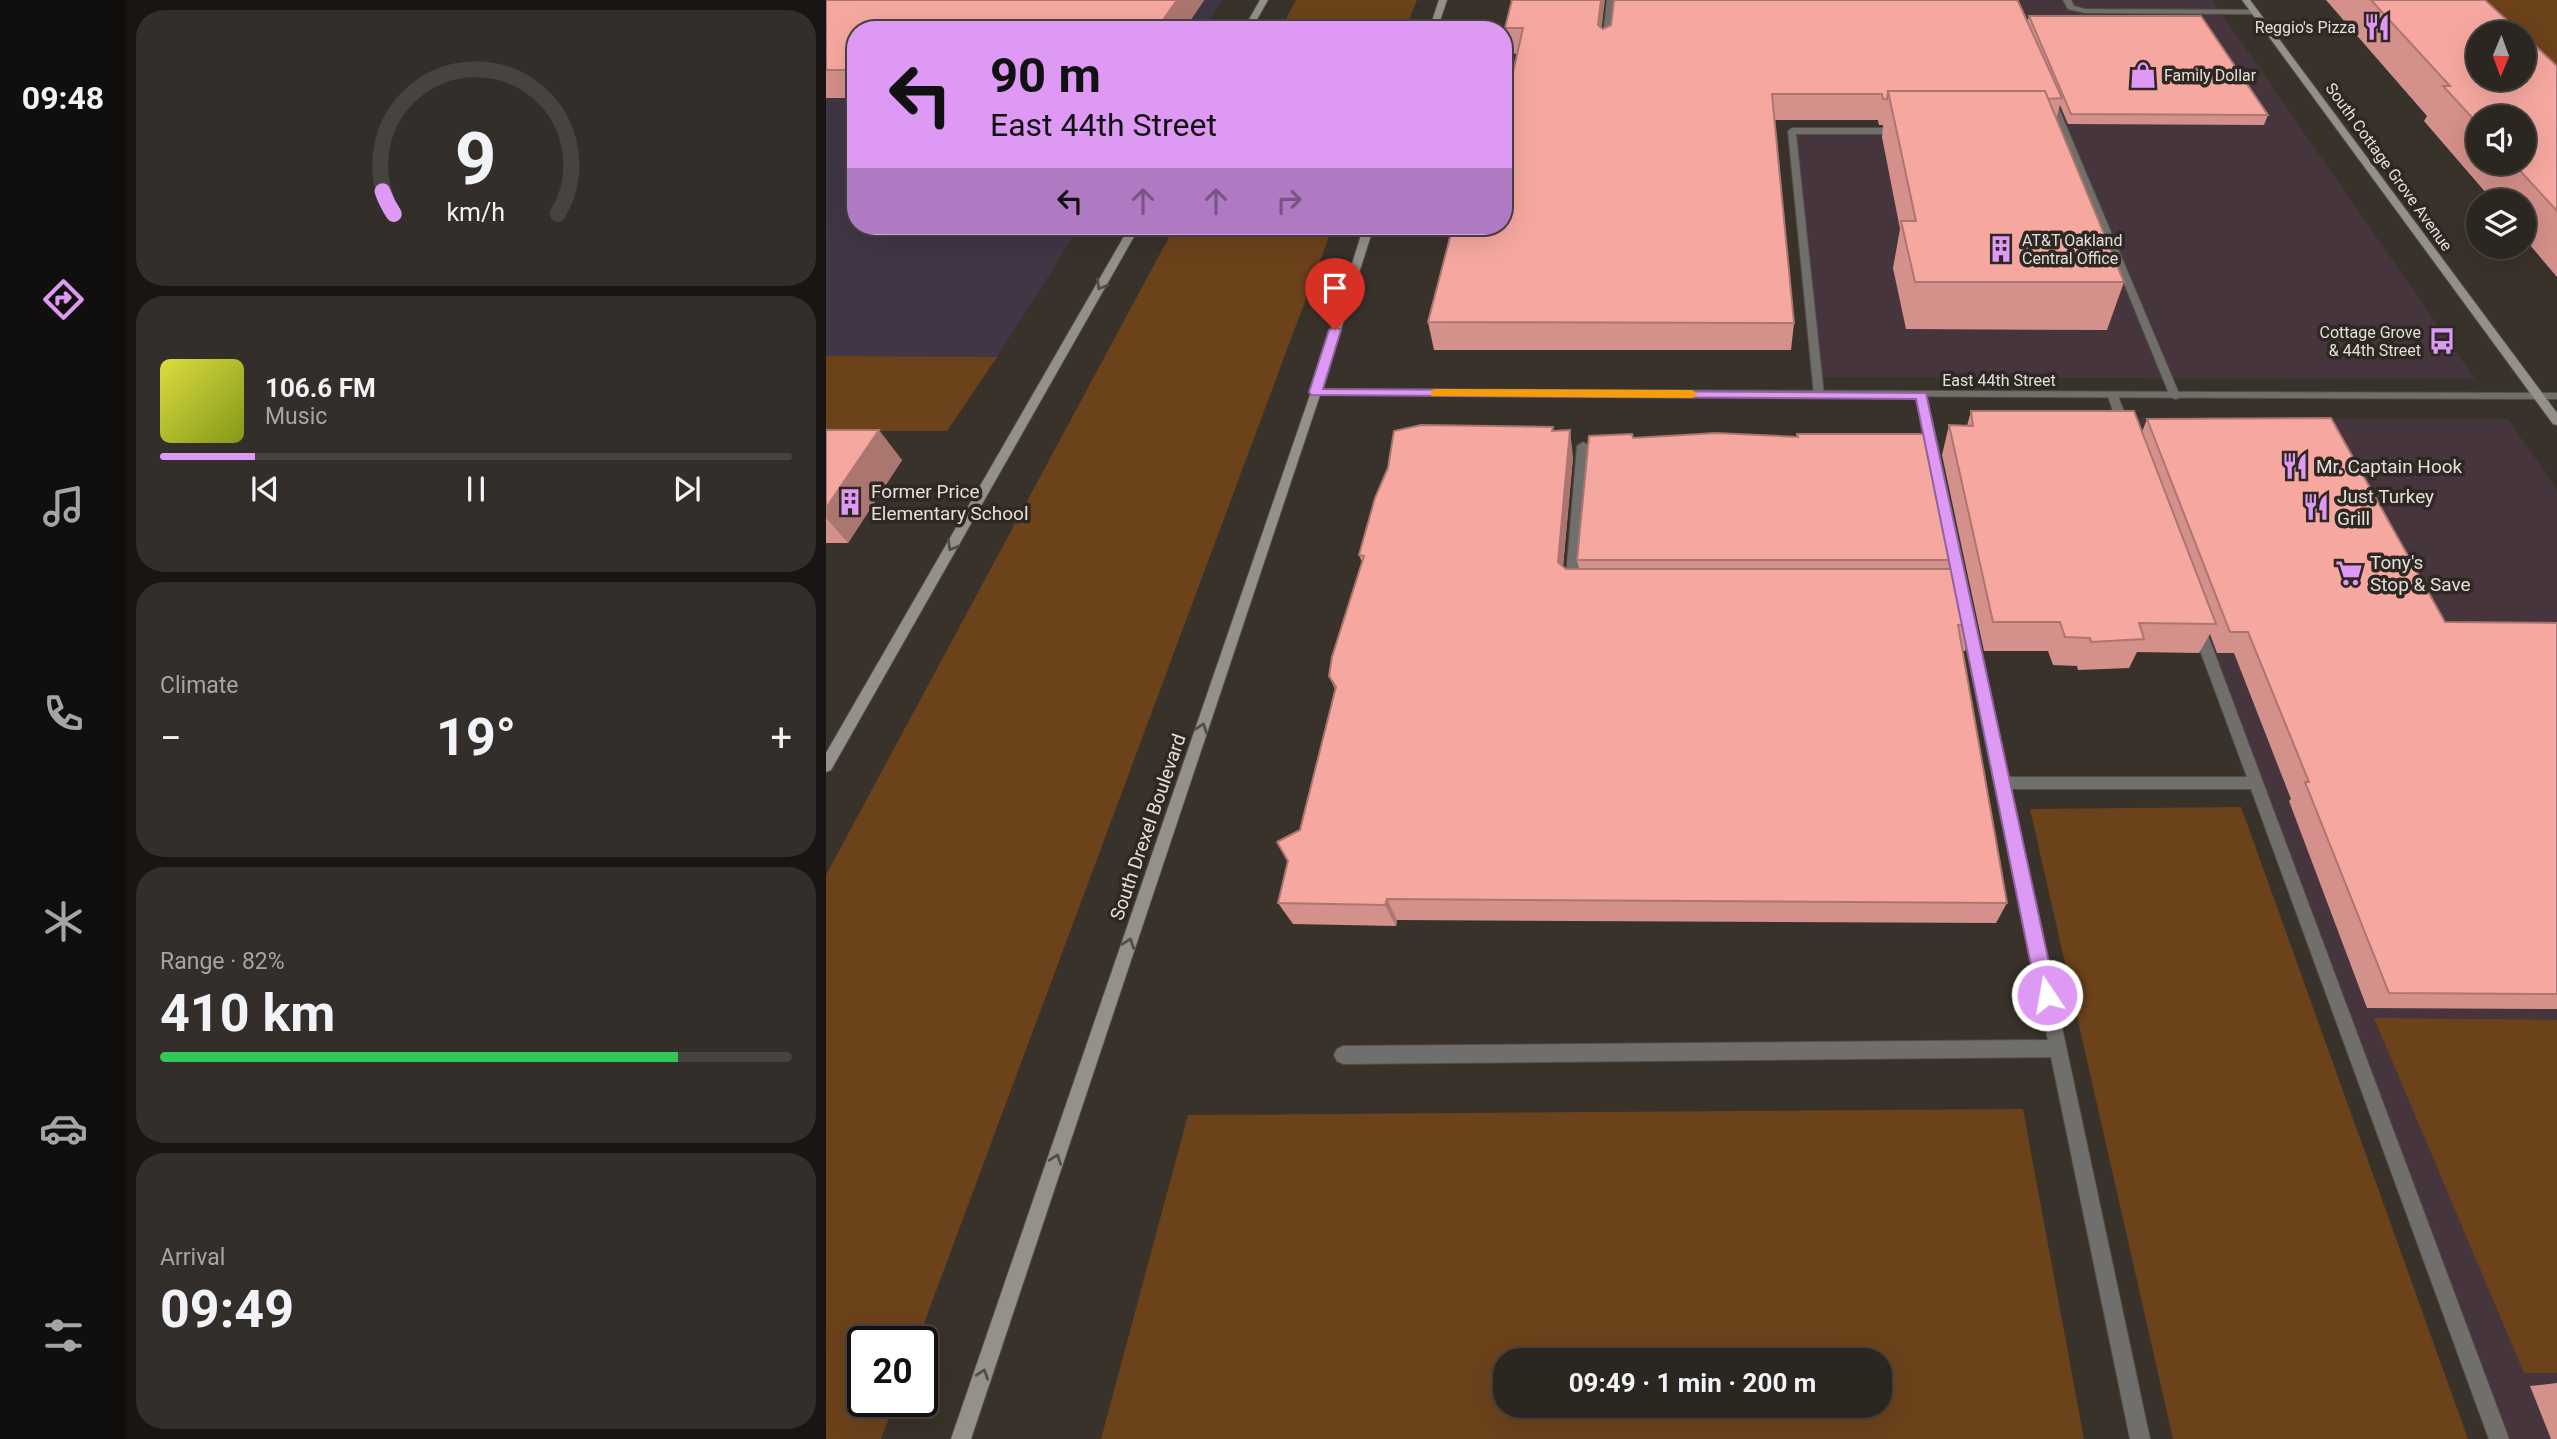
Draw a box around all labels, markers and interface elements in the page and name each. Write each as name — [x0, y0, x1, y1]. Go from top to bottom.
restaurant icon: Reggio's Pizza — [2362, 12, 2392, 42]
place label: Reggio's Pizza — [2255, 18, 2356, 37]
north arrow — [2466, 21, 2536, 91]
map controls — [2466, 21, 2536, 259]
text: 90 m — [990, 47, 1101, 104]
icon: left — [875, 49, 966, 140]
shop icon: Family Dollar — [2128, 60, 2158, 90]
place label: Family Dollar — [2164, 66, 2257, 85]
text: 09:48 — [22, 79, 104, 117]
street label: South Cottage Grove Avenue — [2322, 79, 2456, 255]
button: sound — [2466, 105, 2536, 175]
text: East 44th Street — [990, 106, 1217, 144]
text: 9 — [455, 116, 497, 202]
icon: left — [1051, 182, 1089, 220]
icon: ahead — [1124, 182, 1162, 220]
icon: ahead — [1197, 182, 1235, 220]
icon: right — [1270, 182, 1308, 220]
button: layers — [2466, 189, 2536, 259]
text: km/h — [447, 198, 505, 227]
place label: AT&T Oakland Central Office — [2022, 231, 2122, 268]
building icon: AT&T Oakland Central Office — [1986, 234, 2016, 264]
pin — [1305, 258, 1365, 330]
icon: arrive — [1316, 269, 1354, 307]
icon: directions — [39, 275, 88, 324]
one-way arrow — [1096, 278, 1109, 290]
place label: Cottage Grove & 44th Street — [2320, 323, 2421, 360]
bus stop icon: Cottage Grove & 44th Street — [2427, 326, 2457, 356]
street label: East 44th Street — [1942, 371, 2056, 390]
text: 106.6 FM — [265, 373, 376, 403]
text: Music — [265, 403, 327, 430]
restaurant icon: Mr. Captain Hook — [2280, 451, 2310, 481]
place label: Mr. Captain Hook — [2316, 455, 2463, 478]
icon: previous — [246, 470, 284, 508]
icon: pause — [457, 470, 495, 508]
icon: next — [668, 470, 706, 508]
place label: Former Price Elementary School — [871, 480, 1029, 525]
icon: music — [39, 482, 88, 531]
place label: Just Turkey Grill — [2337, 485, 2434, 530]
building icon: Former Price Elementary School — [835, 487, 865, 517]
restaurant icon: Just Turkey Grill — [2301, 492, 2331, 522]
one-way arrow — [947, 539, 960, 552]
place label: Tony's Stop & Save — [2370, 551, 2471, 596]
supermarket icon: Tony's Stop & Save — [2334, 558, 2364, 588]
text: Climate — [160, 672, 239, 699]
icon: phone — [39, 689, 88, 738]
text: 19° — [436, 707, 516, 768]
text: − — [160, 716, 182, 760]
text: + — [770, 716, 792, 760]
one-way arrow — [1194, 722, 1208, 734]
street label: South Drexel Boulevard — [1105, 731, 1191, 923]
icon: climate — [39, 897, 88, 946]
one-way arrow — [1121, 938, 1135, 950]
text: Range · 82% — [160, 948, 285, 975]
position arrow — [2010, 958, 2084, 1032]
text: 410 km — [160, 983, 335, 1044]
icon: car — [39, 1104, 88, 1153]
one-way arrow — [1048, 1153, 1062, 1165]
text: Arrival — [160, 1244, 225, 1271]
text: 09:49 — [160, 1279, 294, 1340]
icon: filters — [39, 1311, 88, 1360]
speed limit sign: 20 — [847, 1326, 938, 1417]
text: 09:49 · 1 min · 200 m — [1569, 1368, 1816, 1398]
one-way arrow — [975, 1369, 989, 1381]

